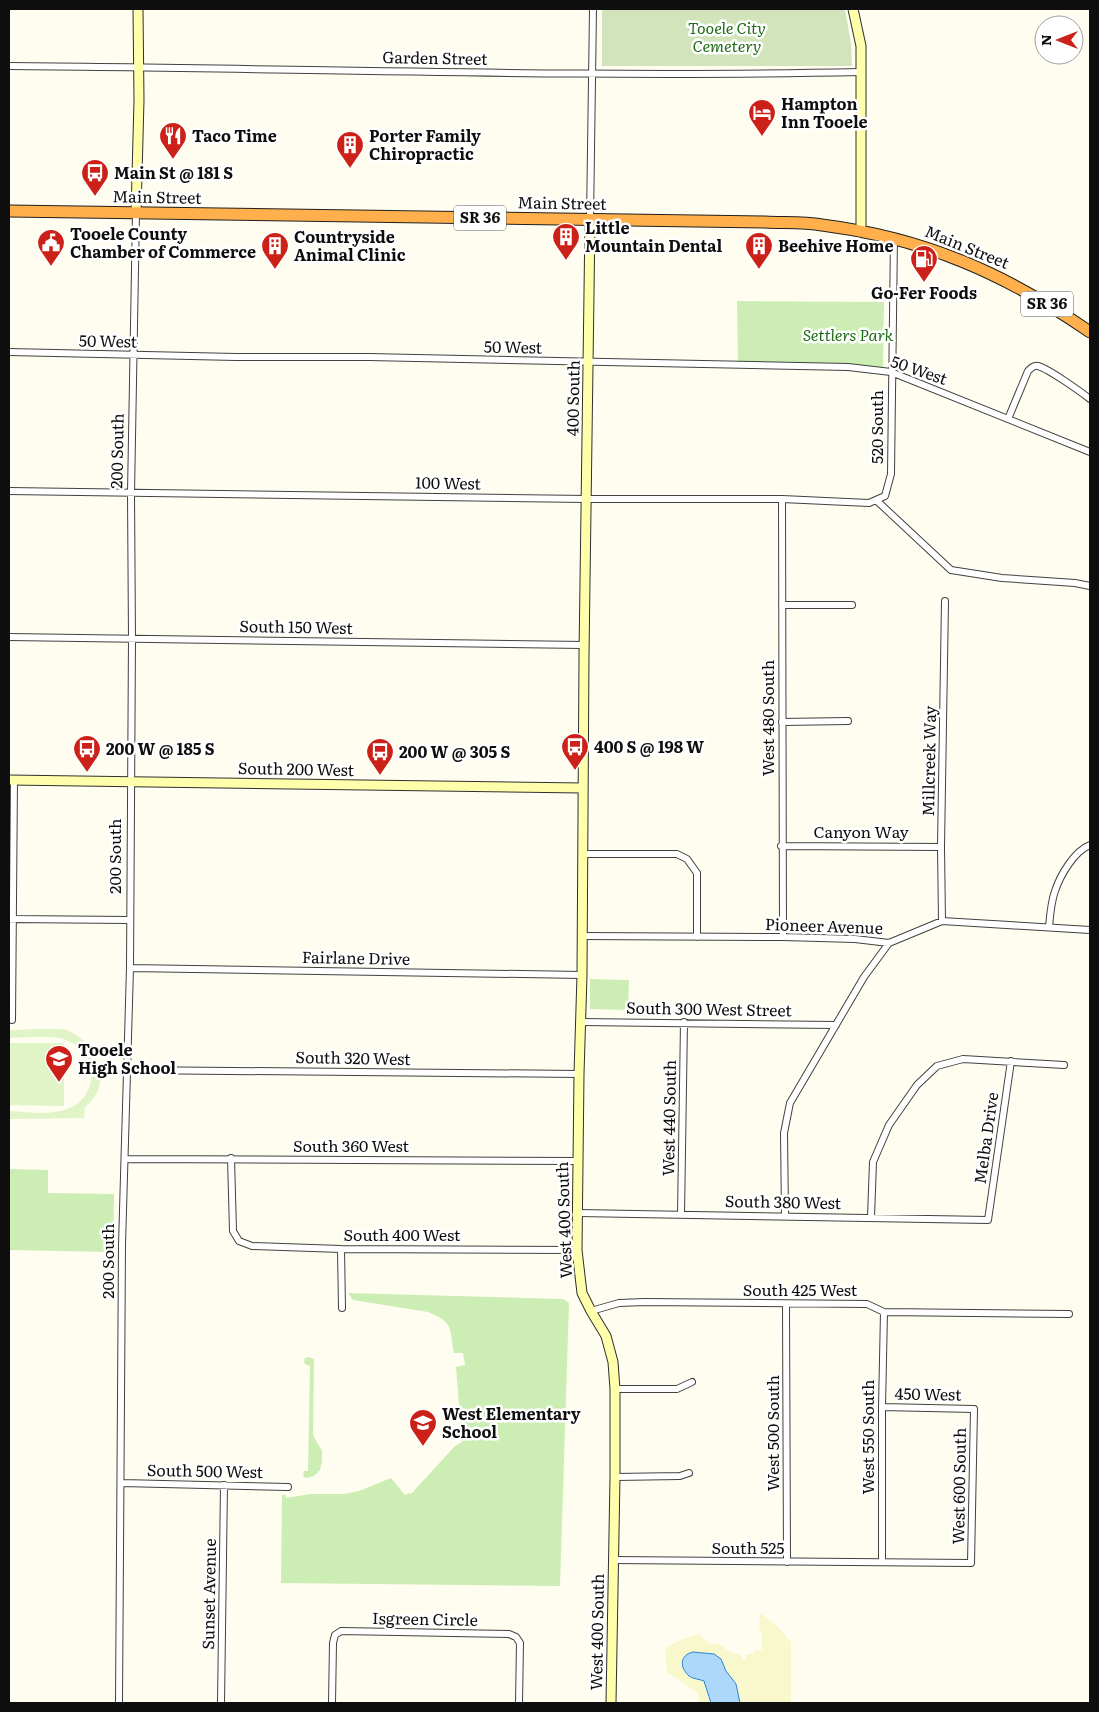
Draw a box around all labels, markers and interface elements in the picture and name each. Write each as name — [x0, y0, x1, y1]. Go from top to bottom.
park label: Tooele City Cemetery — [688, 15, 766, 57]
north arrow — [1034, 15, 1084, 65]
text: N — [1035, 34, 1055, 46]
street label: Garden Street — [382, 44, 488, 70]
place label: Hampton Inn Tooele — [781, 91, 868, 133]
hotel icon: Hampton Inn Tooele — [747, 98, 777, 137]
restaurant icon: Taco Time — [158, 121, 188, 160]
place label: Taco Time — [192, 123, 277, 147]
place label: Porter Family Chiropractic — [369, 123, 481, 165]
building icon: Porter Family Chiropractic — [335, 130, 365, 169]
bus stop icon: Main St @ 181 S — [80, 158, 110, 197]
place label: Main St @ 181 S — [114, 160, 233, 184]
street label: Main Street — [112, 183, 202, 209]
street label: Main Street — [517, 189, 607, 215]
road number: SR 36 — [454, 206, 506, 230]
place label: Little Mountain Dental — [585, 215, 722, 257]
street label: Main Street — [922, 218, 1014, 274]
place label: Tooele County Chamber of Commerce — [70, 221, 256, 263]
building icon: Little Mountain Dental — [551, 222, 581, 261]
place label: Countryside Animal Clinic — [294, 224, 406, 266]
public building icon: Tooele County Chamber of Commerce — [36, 228, 66, 267]
building icon: Countryside Animal Clinic — [260, 231, 290, 270]
building icon: Beehive Home — [744, 231, 774, 270]
place label: Beehive Home — [778, 233, 893, 257]
fuel station icon: Go-Fer Foods — [909, 244, 939, 283]
place label: Go-Fer Foods — [871, 280, 977, 304]
road number: SR 36 — [1021, 292, 1073, 316]
park label: Settlers Park — [803, 322, 894, 346]
street label: 50 West — [79, 327, 138, 353]
street label: 50 West — [484, 333, 543, 359]
street label: 50 West — [888, 348, 951, 390]
street label: 400 South — [559, 359, 585, 436]
street label: 520 South — [864, 390, 888, 464]
street label: 200 South — [103, 413, 129, 489]
street label: 100 West — [415, 469, 482, 495]
street label: South 150 West — [239, 613, 354, 639]
street label: West 480 South — [755, 659, 779, 776]
street label: Millcreek Way — [915, 705, 941, 817]
bus stop icon: 400 S @ 198 W — [560, 732, 590, 771]
bus stop icon: 200 W @ 185 S — [72, 734, 102, 773]
place label: 400 S @ 198 W — [594, 734, 704, 758]
place label: 200 W @ 185 S — [106, 736, 215, 760]
bus stop icon: 200 W @ 305 S — [365, 737, 395, 776]
place label: 200 W @ 305 S — [399, 739, 510, 763]
street label: South 200 West — [238, 755, 355, 781]
street label: 200 South — [102, 818, 126, 894]
street label: Canyon Way — [813, 819, 909, 843]
street label: Pioneer Avenue — [765, 911, 883, 939]
street label: Fairlane Drive — [302, 944, 410, 970]
street label: South 300 West Street — [626, 995, 793, 1021]
place label: Tooele High School — [78, 1037, 176, 1079]
school or university icon: Tooele High School — [44, 1044, 74, 1083]
street label: South 320 West — [295, 1044, 411, 1070]
street label: West 440 South — [655, 1059, 681, 1176]
street label: Melba Drive — [967, 1090, 1003, 1185]
street label: South 360 West — [293, 1133, 410, 1157]
street label: West 400 South — [549, 1161, 577, 1279]
street label: South 380 West — [725, 1188, 842, 1214]
street label: South 400 West — [344, 1222, 461, 1246]
street label: 200 South — [95, 1223, 119, 1299]
street label: South 425 West — [743, 1277, 858, 1301]
street label: West 500 South — [760, 1374, 784, 1491]
street label: West 550 South — [855, 1379, 879, 1495]
street label: 450 West — [894, 1380, 962, 1406]
place label: West Elementary School — [442, 1401, 581, 1443]
school or university icon: West Elementary School — [408, 1408, 438, 1447]
street label: West 600 South — [945, 1427, 971, 1545]
street label: South 500 West — [147, 1457, 264, 1483]
street label: South 525 — [711, 1535, 785, 1559]
street label: Sunset Avenue — [195, 1538, 221, 1650]
street label: West 400 South — [583, 1573, 609, 1691]
street label: Isgreen Circle — [372, 1605, 478, 1631]

